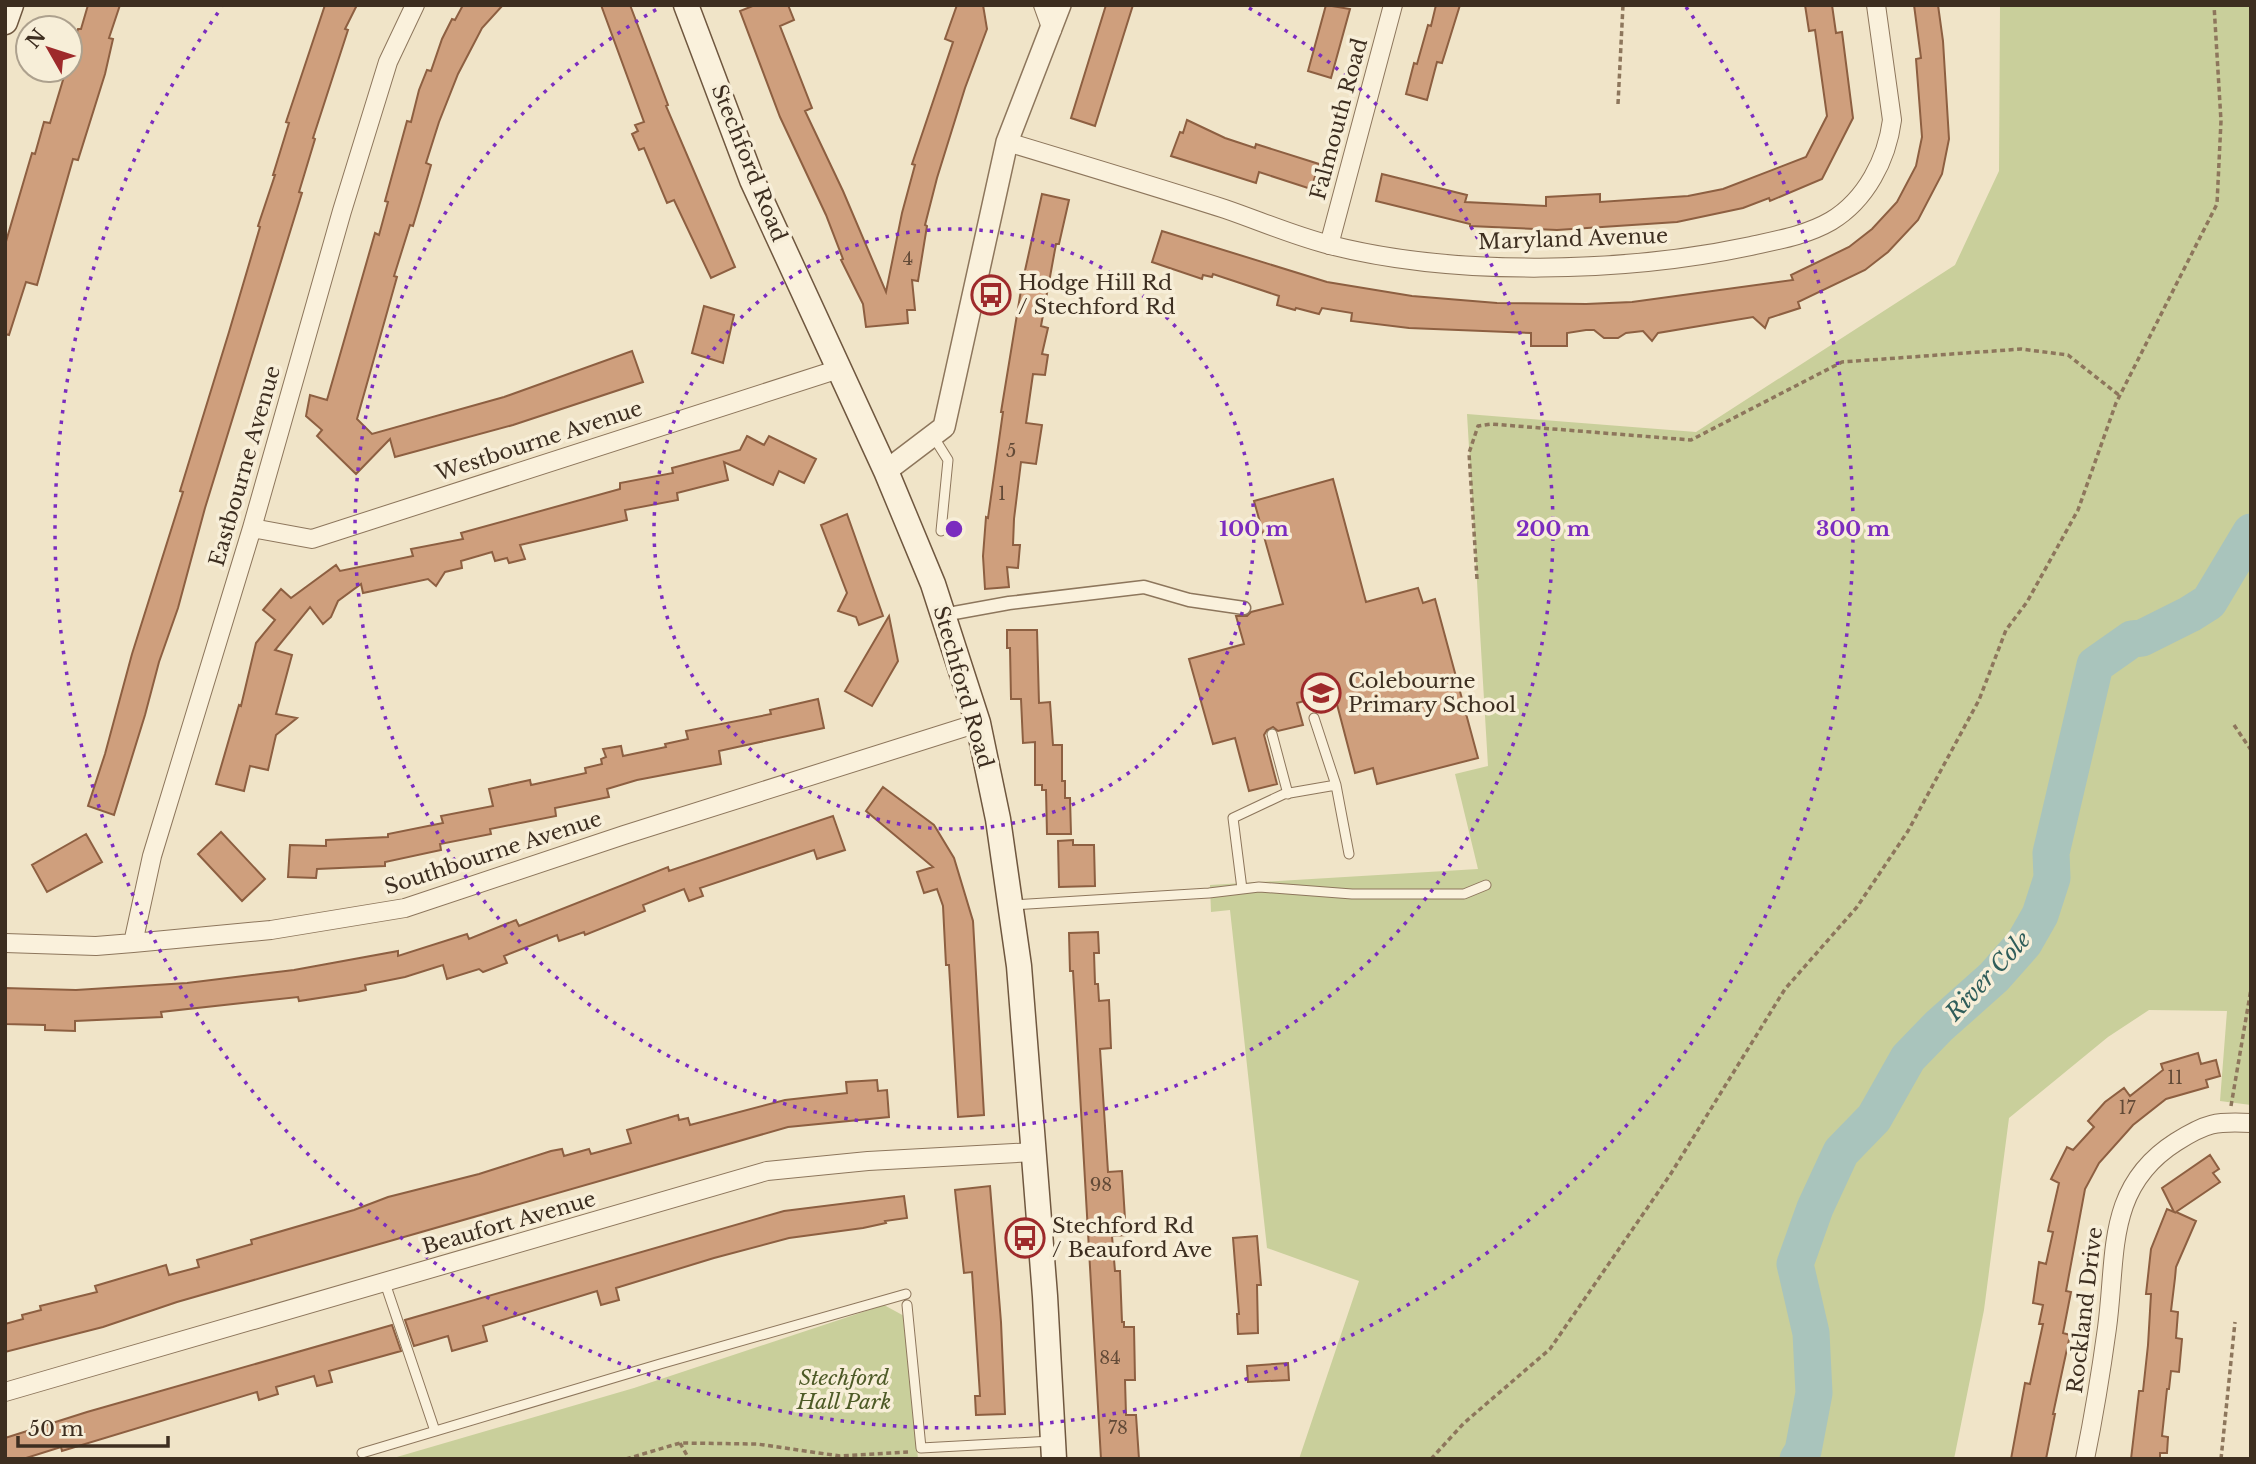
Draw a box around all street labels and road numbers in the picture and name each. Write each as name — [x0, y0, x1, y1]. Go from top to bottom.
street label: Falmouth Road — [1305, 35, 1373, 203]
street label: Stechford Road — [706, 81, 792, 245]
street label: Maryland Avenue — [1478, 223, 1668, 255]
street label: Eastbourne Avenue — [204, 363, 286, 569]
street label: Westbourne Avenue — [431, 395, 646, 487]
street label: Stechford Road — [927, 603, 999, 771]
street label: Southbourne Avenue — [381, 806, 605, 900]
street label: Beaufort Avenue — [419, 1186, 599, 1260]
street label: Rockland Drive — [2062, 1225, 2108, 1395]

